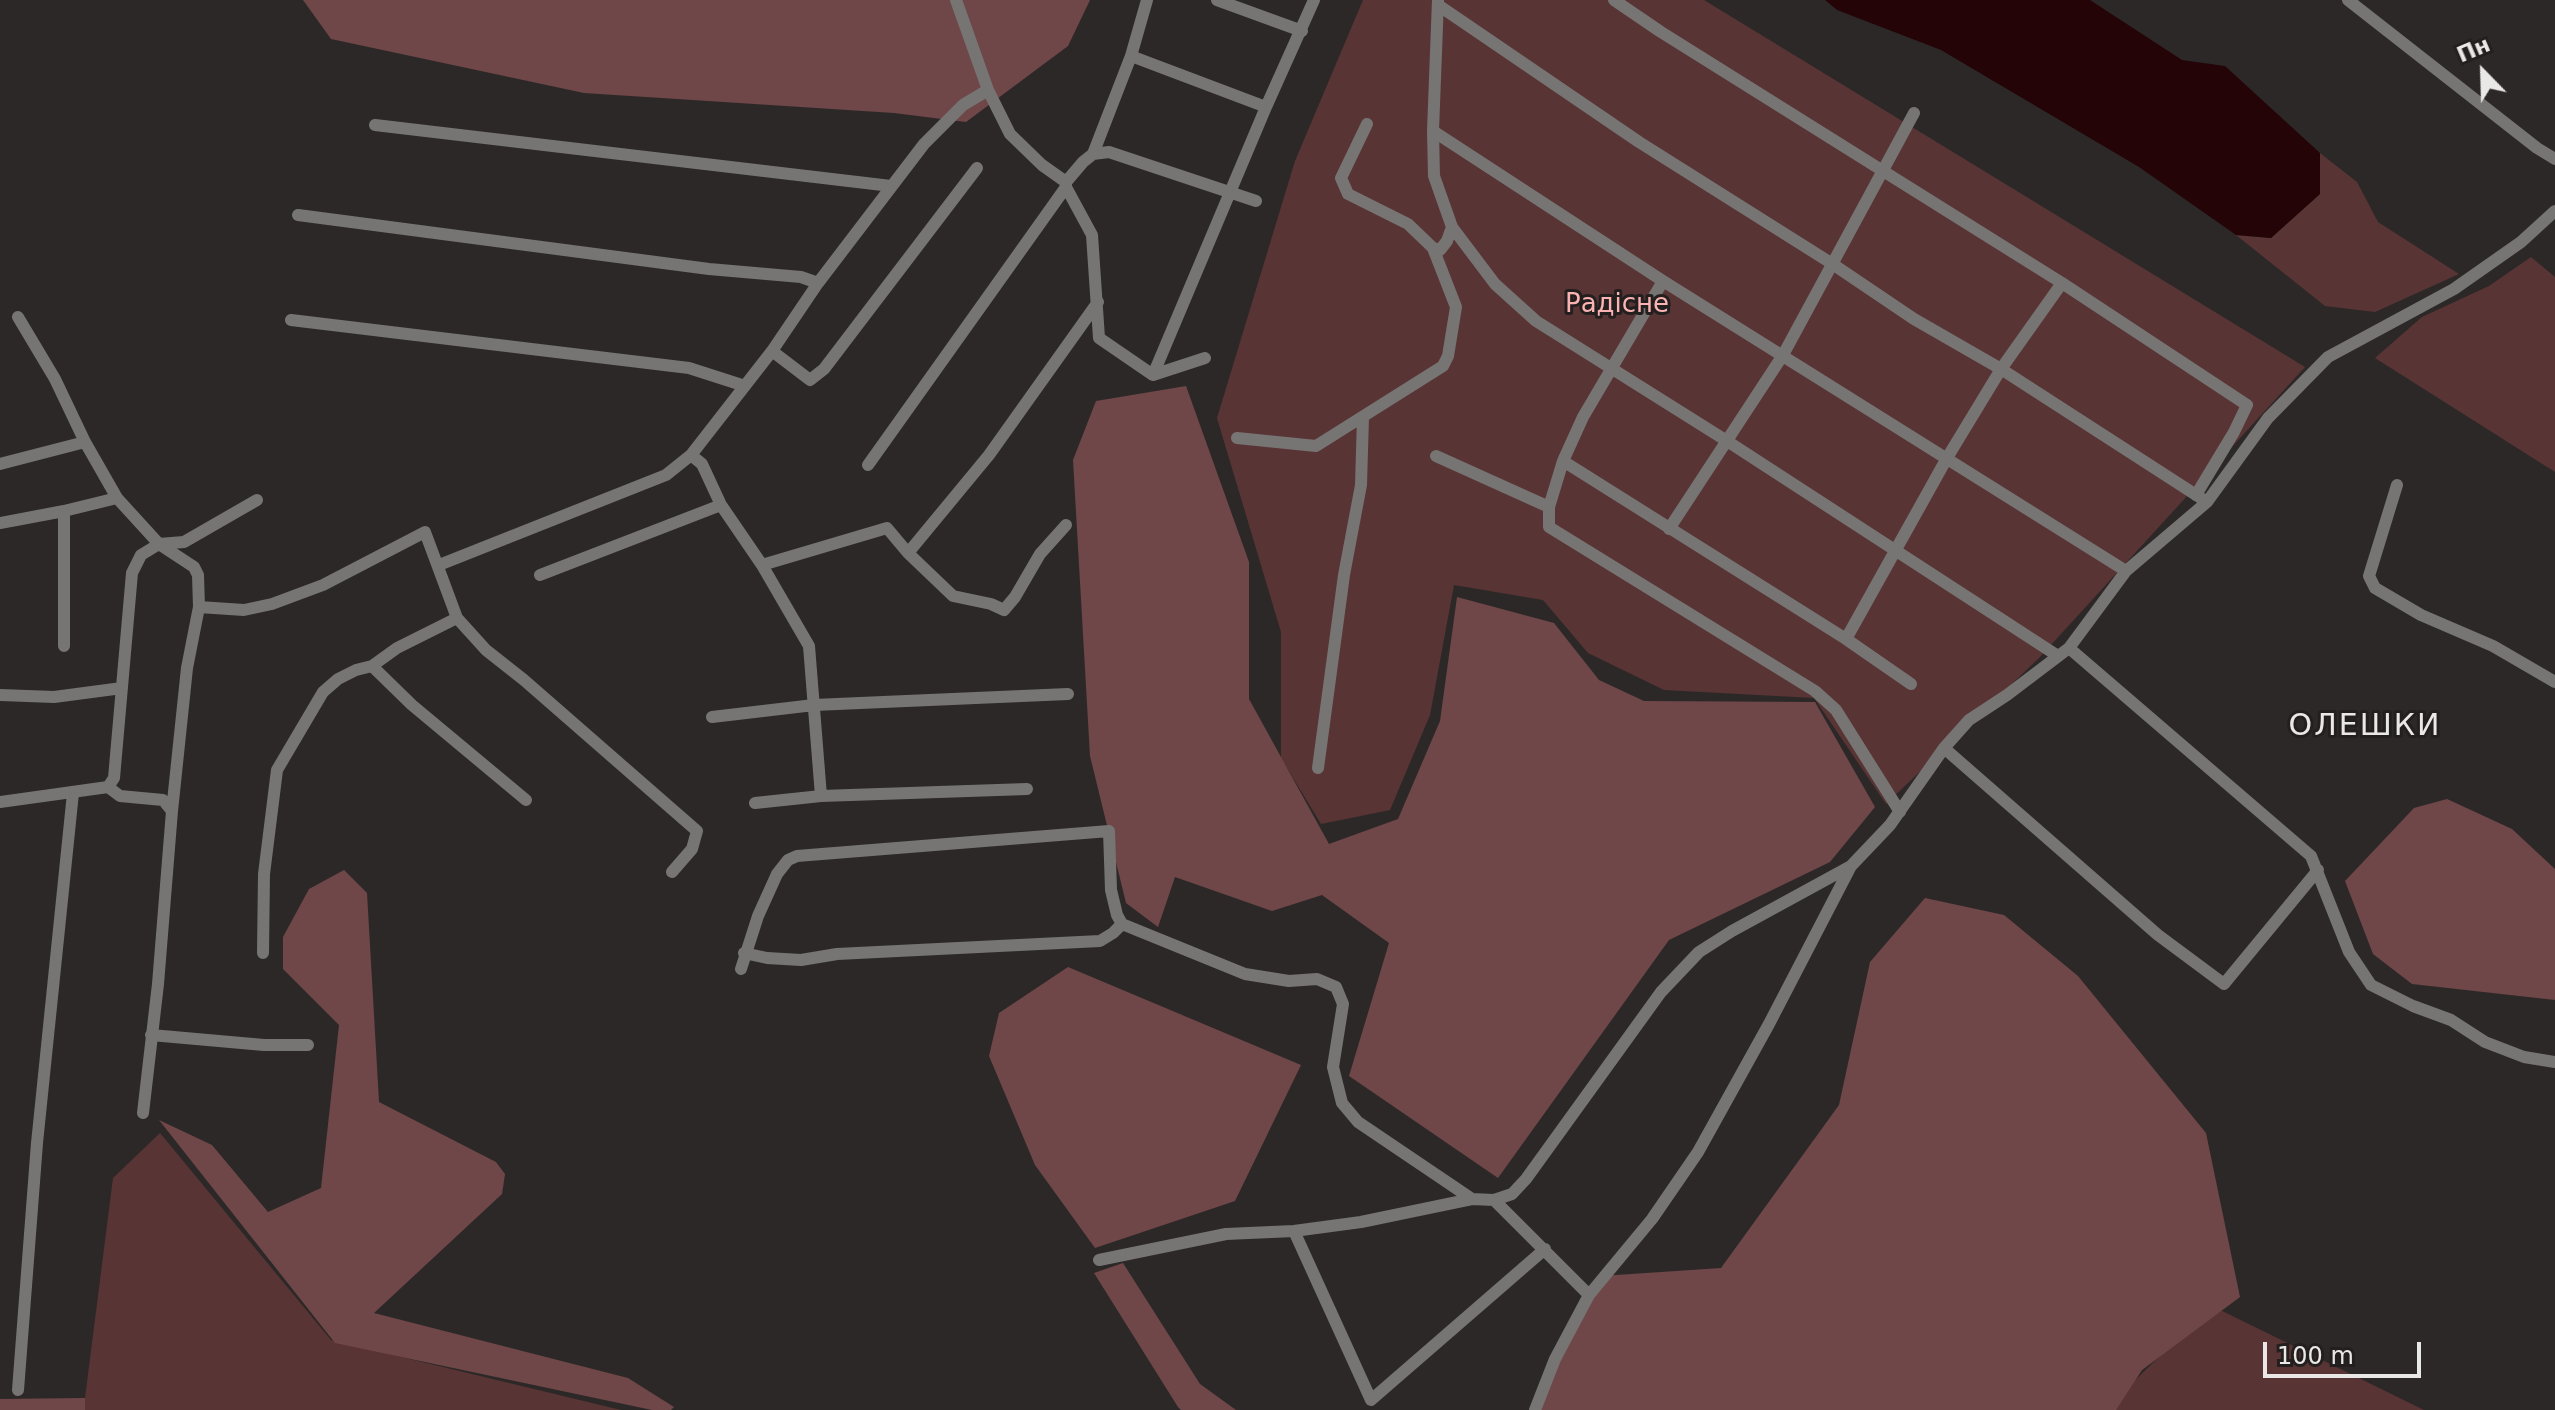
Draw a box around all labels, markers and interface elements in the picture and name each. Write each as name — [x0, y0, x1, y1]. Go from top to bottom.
text: Пн — [2453, 31, 2494, 68]
north arrow — [2443, 32, 2523, 112]
park label: Радісне — [1565, 289, 1669, 321]
district label: ОЛЕШКИ — [2289, 709, 2441, 745]
scale bar — [2267, 1326, 2425, 1376]
text: 100 m — [2277, 1342, 2354, 1370]

